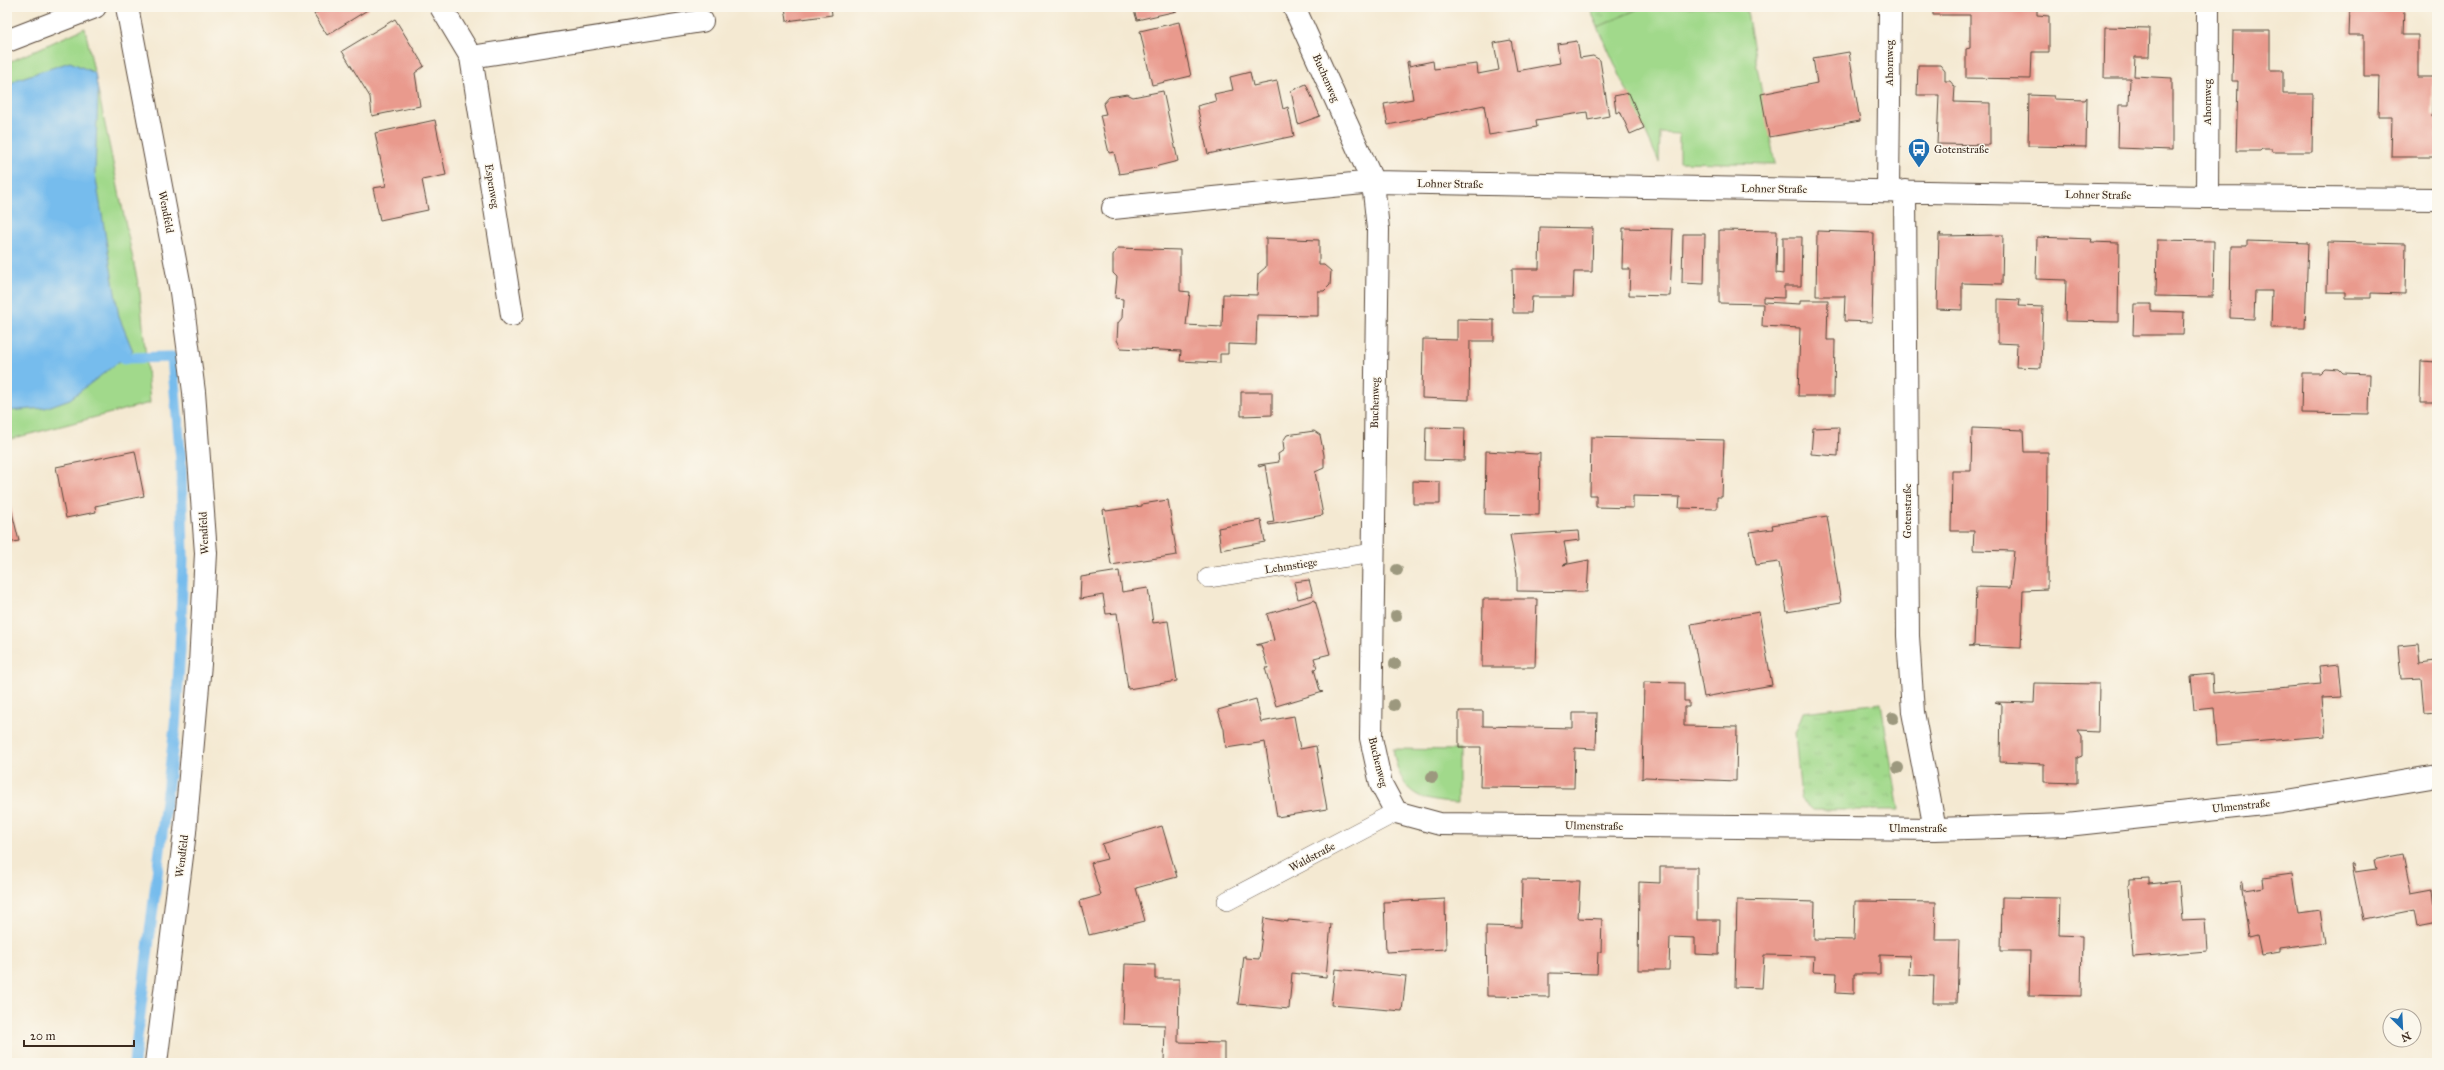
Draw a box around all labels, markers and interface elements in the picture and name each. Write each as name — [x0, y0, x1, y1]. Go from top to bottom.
street label: Ahornweg — [1883, 39, 1896, 87]
street label: Buchenweg — [1310, 52, 1343, 105]
street label: Ahornweg — [2201, 78, 2214, 126]
bus stop icon: Gotenstraße — [1906, 136, 1932, 169]
place label: Gotenstraße — [1934, 143, 1989, 156]
street label: Espenweg — [482, 163, 502, 210]
street label: Lohner Straße — [1417, 177, 1484, 191]
street label: Lohner Straße — [1741, 182, 1808, 196]
street label: Lohner Straße — [2065, 188, 2132, 202]
street label: Wendfeld — [156, 190, 177, 235]
street label: Buchenweg — [1368, 376, 1382, 429]
street label: Gotenstraße — [1901, 483, 1914, 539]
street label: Wendfeld — [196, 511, 212, 555]
street label: Lehmstiege — [1264, 555, 1319, 577]
street label: Buchenweg — [1366, 736, 1391, 789]
street label: Ulmenstraße — [2211, 796, 2271, 816]
street label: Ulmenstraße — [1565, 819, 1624, 833]
street label: Ulmenstraße — [1889, 822, 1948, 835]
street label: Wendfeld — [173, 834, 191, 878]
street label: Waldstraße — [1287, 839, 1337, 874]
north arrow — [2382, 1008, 2422, 1048]
scale bar — [24, 1022, 134, 1048]
text: 20 m — [30, 1029, 56, 1043]
text: N — [2398, 1029, 2413, 1045]

